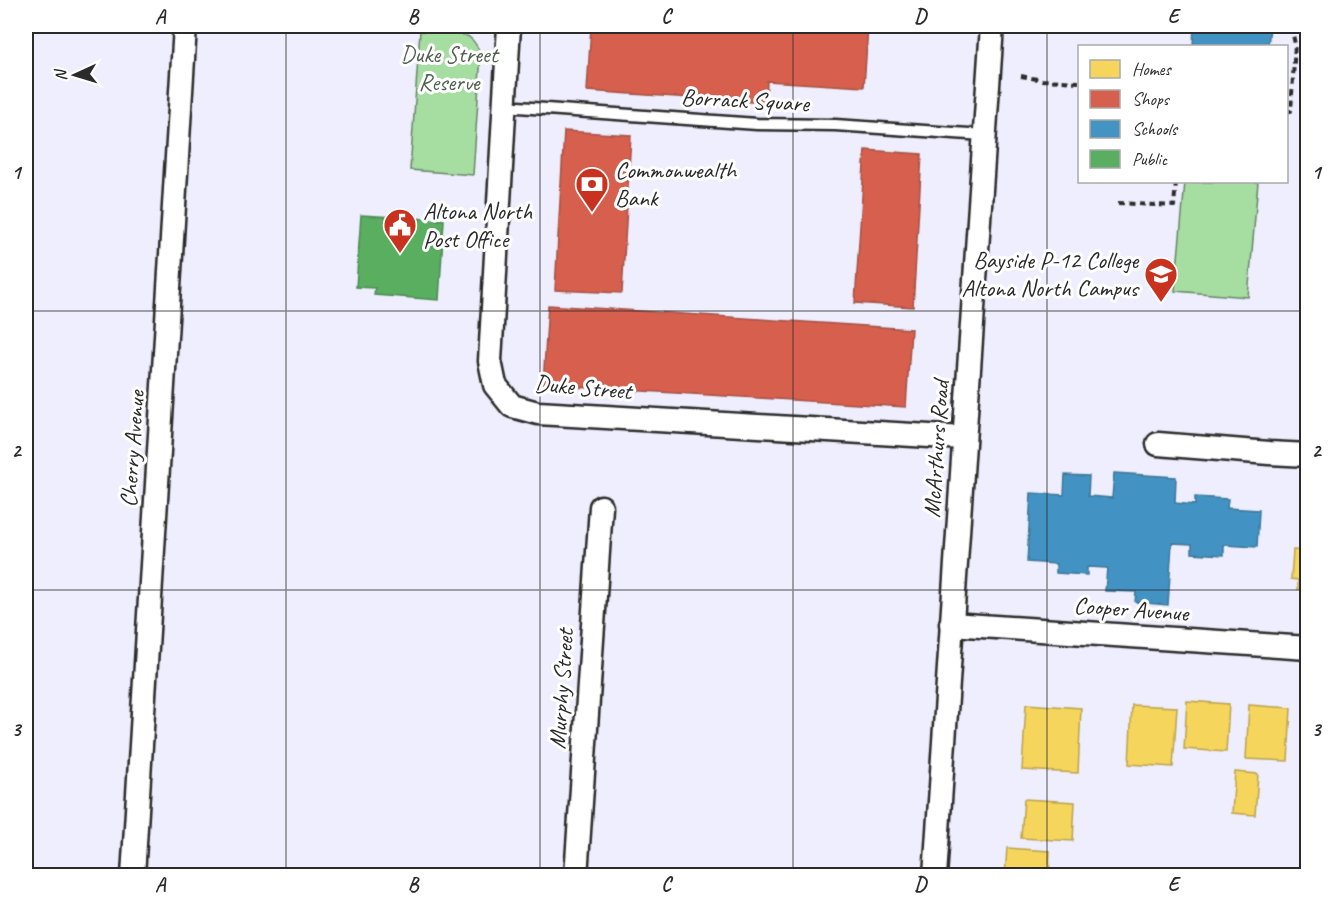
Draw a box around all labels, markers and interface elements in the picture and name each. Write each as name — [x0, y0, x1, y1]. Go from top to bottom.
text: A — [155, 4, 167, 29]
text: B — [408, 4, 420, 29]
text: C — [661, 4, 673, 29]
text: D — [914, 4, 928, 29]
text: E — [1168, 4, 1182, 29]
park label: Duke Street Reserve — [400, 39, 500, 97]
north arrow — [45, 45, 105, 105]
legend — [1078, 45, 1288, 183]
text: Homes — [1132, 58, 1172, 80]
text: N — [50, 67, 71, 82]
street label: Borrack Square — [680, 82, 812, 118]
text: Shops — [1132, 88, 1171, 110]
text: Schools — [1132, 118, 1179, 140]
text: Public — [1132, 148, 1169, 170]
place label: Commonwealth Bank — [615, 155, 738, 213]
text: 1 — [12, 160, 23, 185]
text: 1 — [1312, 160, 1323, 185]
bank icon: Commonwealth Bank — [574, 166, 610, 213]
place label: Altona North Post Office — [423, 196, 533, 254]
public building icon: Altona North Post Office — [382, 207, 418, 254]
place label: Bayside P-12 College Altona North Campus — [961, 245, 1140, 303]
school or university icon: Bayside P-12 College Altona North Campus — [1143, 256, 1179, 303]
street label: Duke Street — [533, 368, 635, 406]
street label: McArthurs Road — [916, 376, 956, 519]
street label: Cherry Avenue — [113, 387, 151, 508]
text: 2 — [12, 438, 23, 463]
text: 2 — [1312, 438, 1323, 463]
street label: Cooper Avenue — [1073, 590, 1192, 628]
street label: Murphy Street — [542, 626, 580, 750]
text: 3 — [12, 717, 23, 742]
text: 3 — [1312, 717, 1323, 742]
text: A — [155, 872, 167, 897]
text: B — [408, 872, 420, 897]
text: C — [661, 872, 673, 897]
text: D — [914, 872, 928, 897]
text: E — [1168, 872, 1182, 897]

